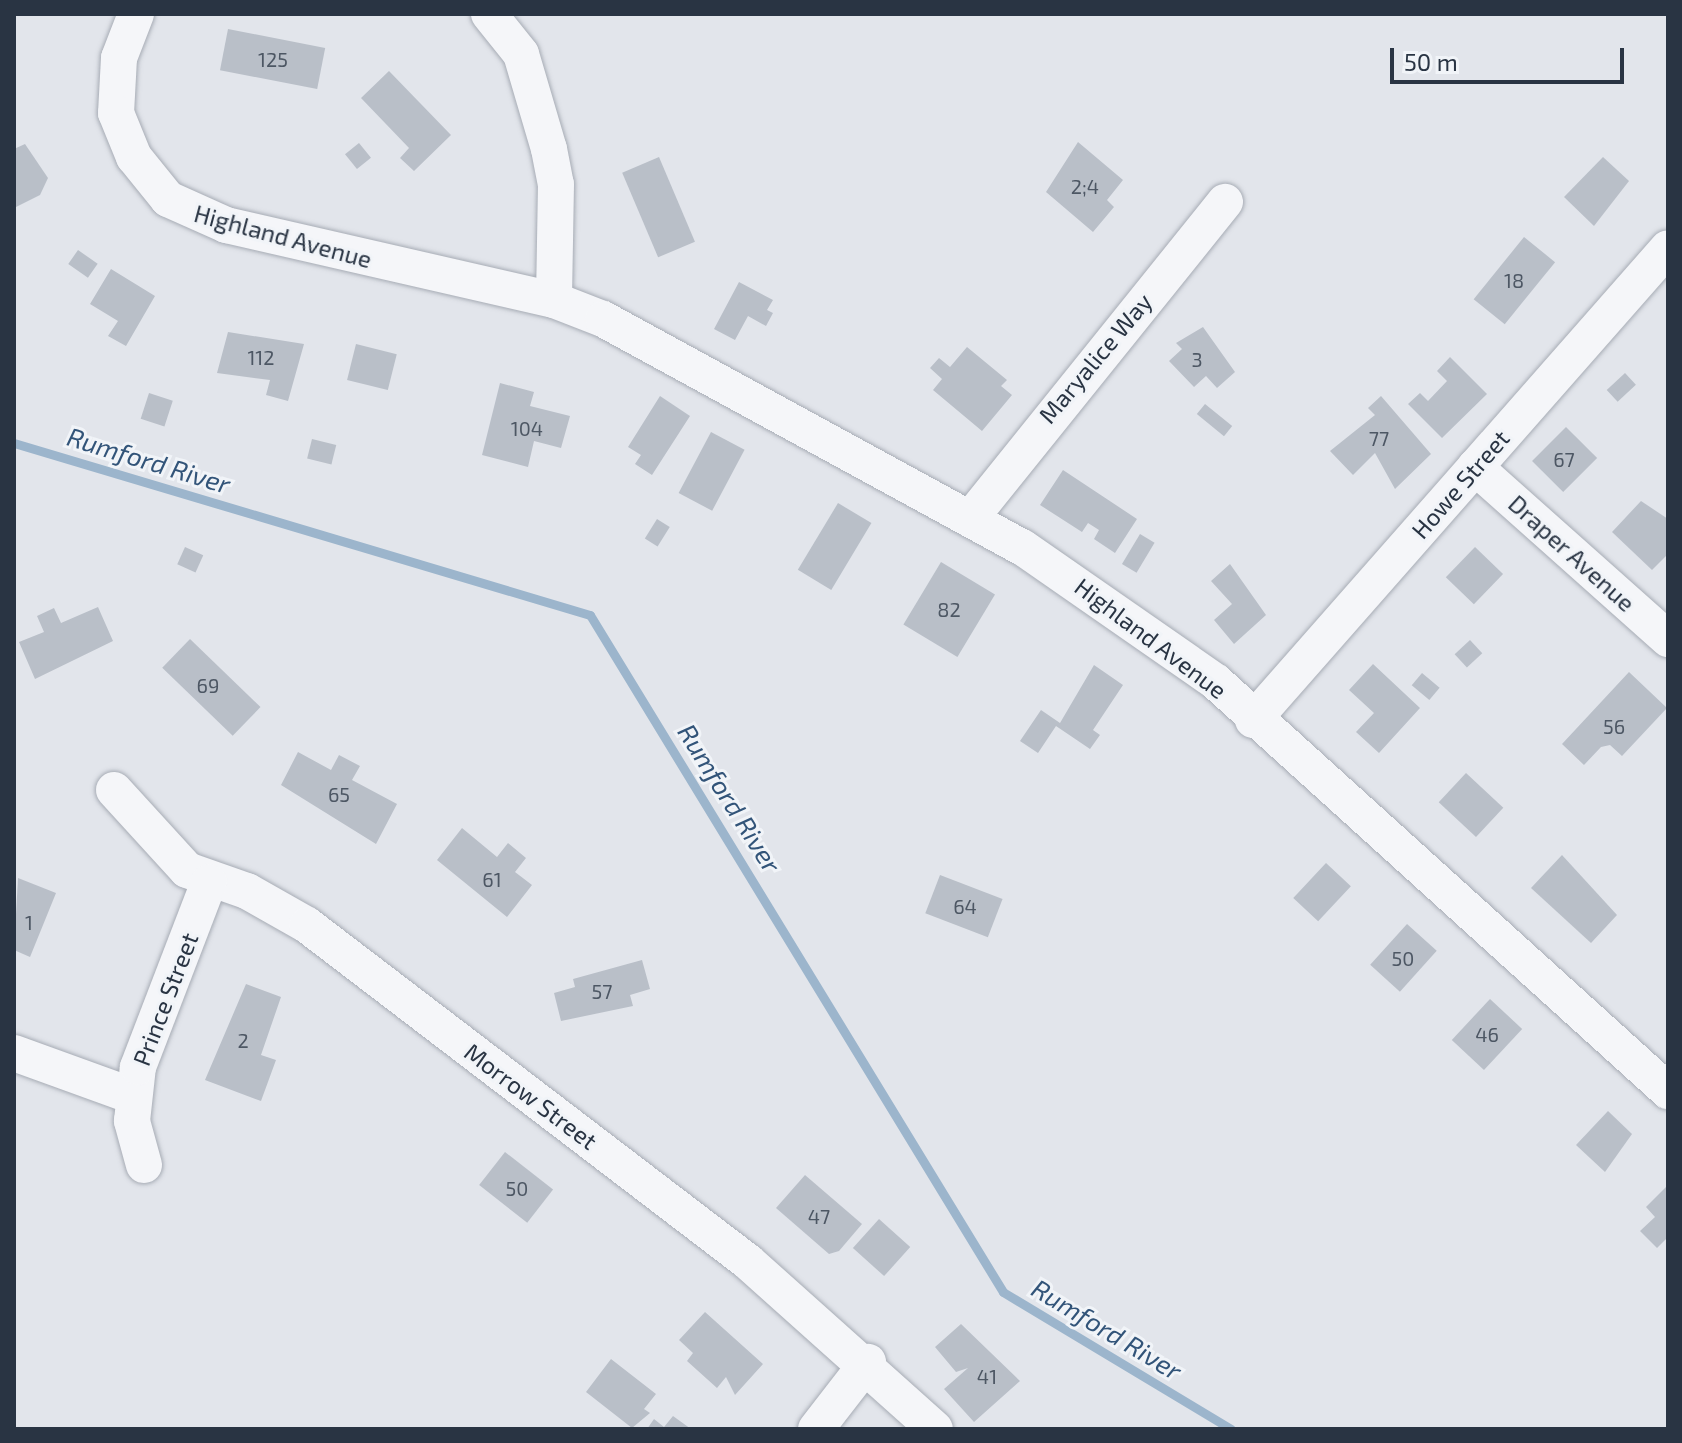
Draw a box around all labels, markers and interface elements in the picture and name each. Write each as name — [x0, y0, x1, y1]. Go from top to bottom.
scale bar — [1394, 32, 1628, 82]
house number: 125 — [258, 47, 288, 71]
text: 50 m — [1404, 47, 1458, 76]
house number: 2;4 — [1071, 174, 1099, 198]
street label: Highland Avenue — [191, 198, 375, 274]
house number: 18 — [1504, 268, 1524, 292]
street label: Maryalice Way — [1032, 287, 1158, 429]
house number: 112 — [247, 345, 275, 369]
house number: 3 — [1191, 347, 1203, 371]
house number: 104 — [511, 416, 543, 440]
water label: Rumford River — [64, 420, 234, 500]
street label: Howe Street — [1405, 424, 1515, 544]
house number: 77 — [1369, 426, 1389, 450]
house number: 67 — [1553, 447, 1575, 471]
street label: Draper Avenue — [1503, 488, 1641, 618]
street label: Highland Avenue — [1069, 571, 1233, 705]
house number: 82 — [937, 597, 961, 621]
house number: 69 — [197, 673, 219, 697]
house number: 56 — [1603, 714, 1625, 738]
water label: Rumford River — [672, 718, 788, 878]
house number: 65 — [328, 782, 350, 806]
house number: 61 — [482, 867, 502, 891]
house number: 64 — [953, 894, 977, 918]
house number: 1 — [25, 910, 33, 934]
street label: Prince Street — [126, 928, 204, 1070]
house number: 50 — [1392, 946, 1414, 970]
house number: 57 — [592, 979, 612, 1003]
house number: 46 — [1475, 1022, 1499, 1046]
house number: 2 — [237, 1028, 249, 1052]
street label: Morrow Street — [459, 1037, 603, 1155]
house number: 50 — [506, 1176, 528, 1200]
house number: 47 — [808, 1204, 830, 1228]
water label: Rumford River — [1026, 1272, 1188, 1386]
house number: 41 — [977, 1364, 997, 1388]

